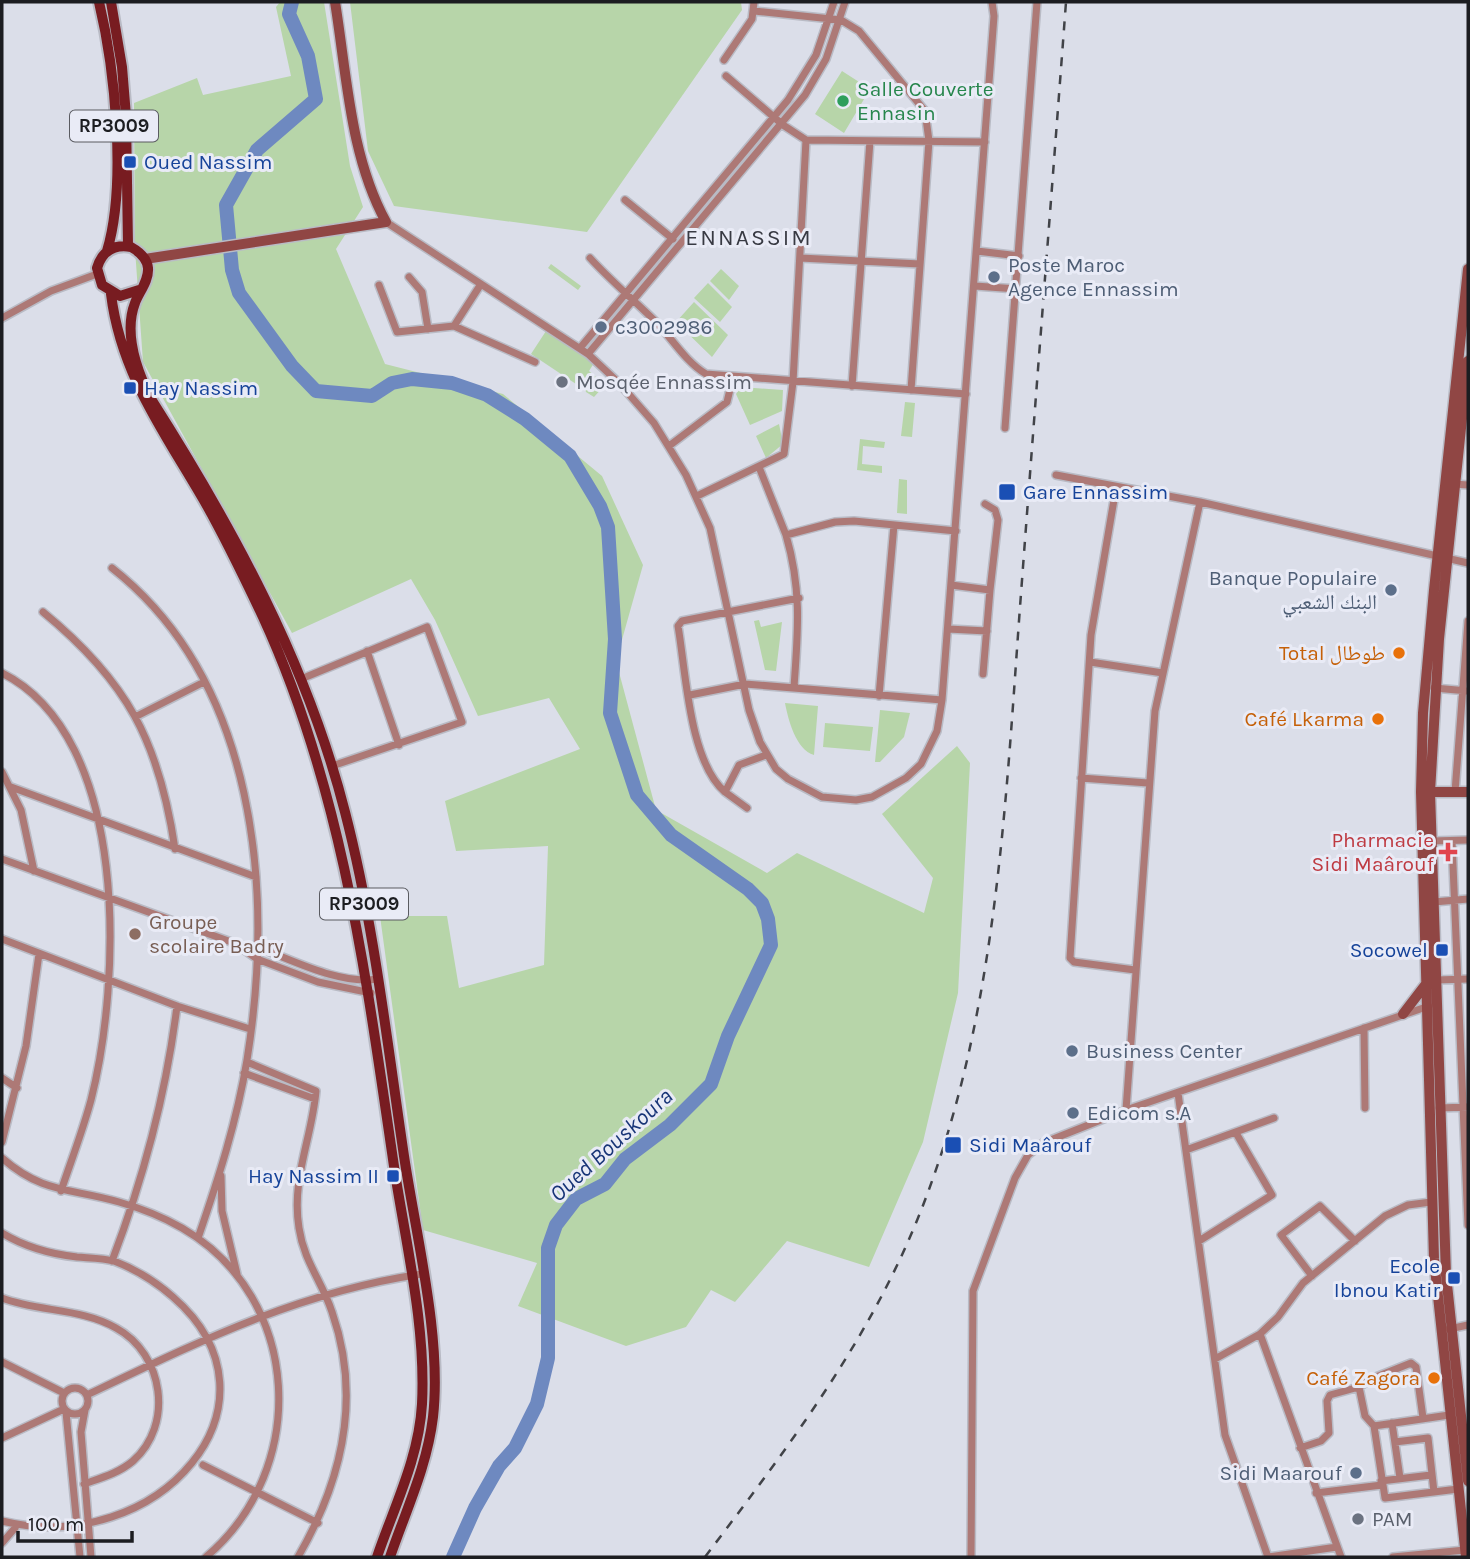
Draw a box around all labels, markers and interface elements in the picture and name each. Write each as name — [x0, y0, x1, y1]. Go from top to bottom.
place label: Salle Couverte Ennasin — [857, 77, 993, 125]
marker: Salle Couverte Ennasin — [835, 93, 851, 109]
road number: RP3009 — [70, 110, 158, 142]
place label: Oued Nassim — [144, 150, 272, 174]
marker: Oued Nassim — [122, 154, 138, 170]
district label: ENNASSIM — [685, 224, 813, 251]
place label: Poste Maroc Agence Ennassim — [1008, 253, 1179, 301]
marker: Poste Maroc Agence Ennassim — [986, 269, 1002, 285]
place label: c3002986 — [615, 315, 712, 339]
marker: c3002986 — [593, 319, 609, 335]
place label: Mosqée Ennassim — [576, 370, 752, 394]
marker: Mosqée Ennassim — [554, 374, 570, 390]
place label: Hay Nassim — [144, 376, 258, 400]
marker: Hay Nassim — [122, 380, 138, 396]
place label: Gare Ennassim — [1023, 480, 1168, 504]
marker: Gare Ennassim — [997, 482, 1017, 502]
place label: Banque Populaire البنك الشعبي — [1209, 566, 1377, 618]
marker: Banque Populaire البنك الشعبي — [1383, 582, 1399, 598]
place label: Total طوطال — [1279, 641, 1385, 665]
marker: Total طوطال — [1391, 645, 1407, 661]
place label: Café Lkarma — [1245, 707, 1364, 731]
marker: Café Lkarma — [1370, 711, 1386, 727]
place label: Pharmacie Sidi Maârouf — [1311, 828, 1435, 876]
marker: Pharmacie Sidi Maârouf — [1440, 844, 1456, 860]
road number: RP3009 — [320, 888, 408, 920]
place label: Groupe scolaire Badry — [149, 910, 284, 958]
marker: Groupe scolaire Badry — [127, 926, 143, 942]
place label: Socowel — [1350, 938, 1428, 962]
marker: Socowel — [1434, 942, 1450, 958]
place label: Business Center — [1086, 1039, 1243, 1063]
marker: Business Center — [1064, 1043, 1080, 1059]
water label: Oued Bouskoura — [544, 1083, 678, 1207]
place label: Edicom s.A — [1087, 1101, 1191, 1125]
marker: Edicom s.A — [1065, 1105, 1081, 1121]
place label: Sidi Maârouf — [969, 1133, 1092, 1157]
marker: Sidi Maârouf — [943, 1135, 963, 1155]
place label: Hay Nassim II — [248, 1164, 379, 1188]
marker: Hay Nassim II — [385, 1168, 401, 1184]
place label: Ecole Ibnou Katir — [1334, 1254, 1440, 1302]
marker: Ecole Ibnou Katir — [1446, 1270, 1462, 1286]
place label: Café Zagora — [1306, 1366, 1420, 1390]
marker: Café Zagora — [1426, 1370, 1442, 1386]
place label: Sidi Maarouf — [1219, 1461, 1343, 1485]
marker: Sidi Maarouf — [1348, 1465, 1364, 1481]
scale bar — [18, 1500, 131, 1544]
place label: PAM — [1372, 1507, 1413, 1531]
marker: PAM — [1350, 1511, 1366, 1527]
text: 100 m — [28, 1512, 85, 1536]

